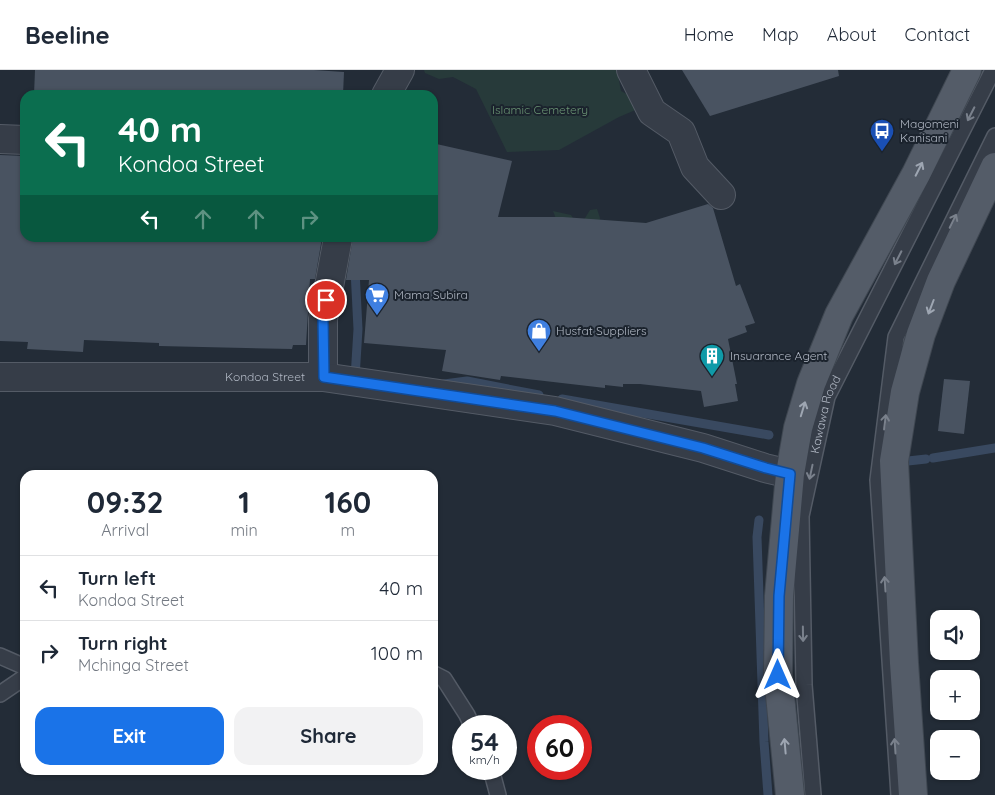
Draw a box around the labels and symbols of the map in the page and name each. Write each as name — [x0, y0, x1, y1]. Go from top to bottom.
park label: Islamic Cemetery — [492, 102, 588, 117]
one-way arrow — [966, 106, 976, 121]
place label: Magomeni Kanisani — [900, 116, 959, 145]
bus stop icon: Magomeni Kanisani — [869, 118, 895, 152]
one-way arrow — [914, 161, 924, 176]
one-way arrow — [948, 214, 958, 229]
one-way arrow — [893, 251, 903, 266]
pin — [305, 279, 347, 321]
supermarket icon: Mama Subira — [364, 282, 390, 316]
place label: Mama Subira — [394, 287, 468, 302]
one-way arrow — [926, 299, 936, 314]
shop icon: Husfat Suppliers — [526, 318, 552, 352]
place label: Husfat Suppliers — [556, 323, 647, 338]
building icon: Insuarance Agent — [699, 343, 725, 377]
place label: Insuarance Agent — [730, 348, 827, 363]
street label: Kondoa Street — [225, 369, 305, 384]
street label: Kawawa Road — [807, 373, 844, 455]
one-way arrow — [799, 401, 809, 417]
one-way arrow — [880, 415, 890, 431]
one-way arrow — [806, 464, 815, 480]
one-way arrow — [880, 576, 889, 592]
one-way arrow — [798, 625, 808, 641]
position arrow — [751, 648, 803, 700]
speed limit sign: 60 — [527, 715, 592, 780]
one-way arrow — [780, 739, 790, 755]
one-way arrow — [891, 739, 900, 755]

